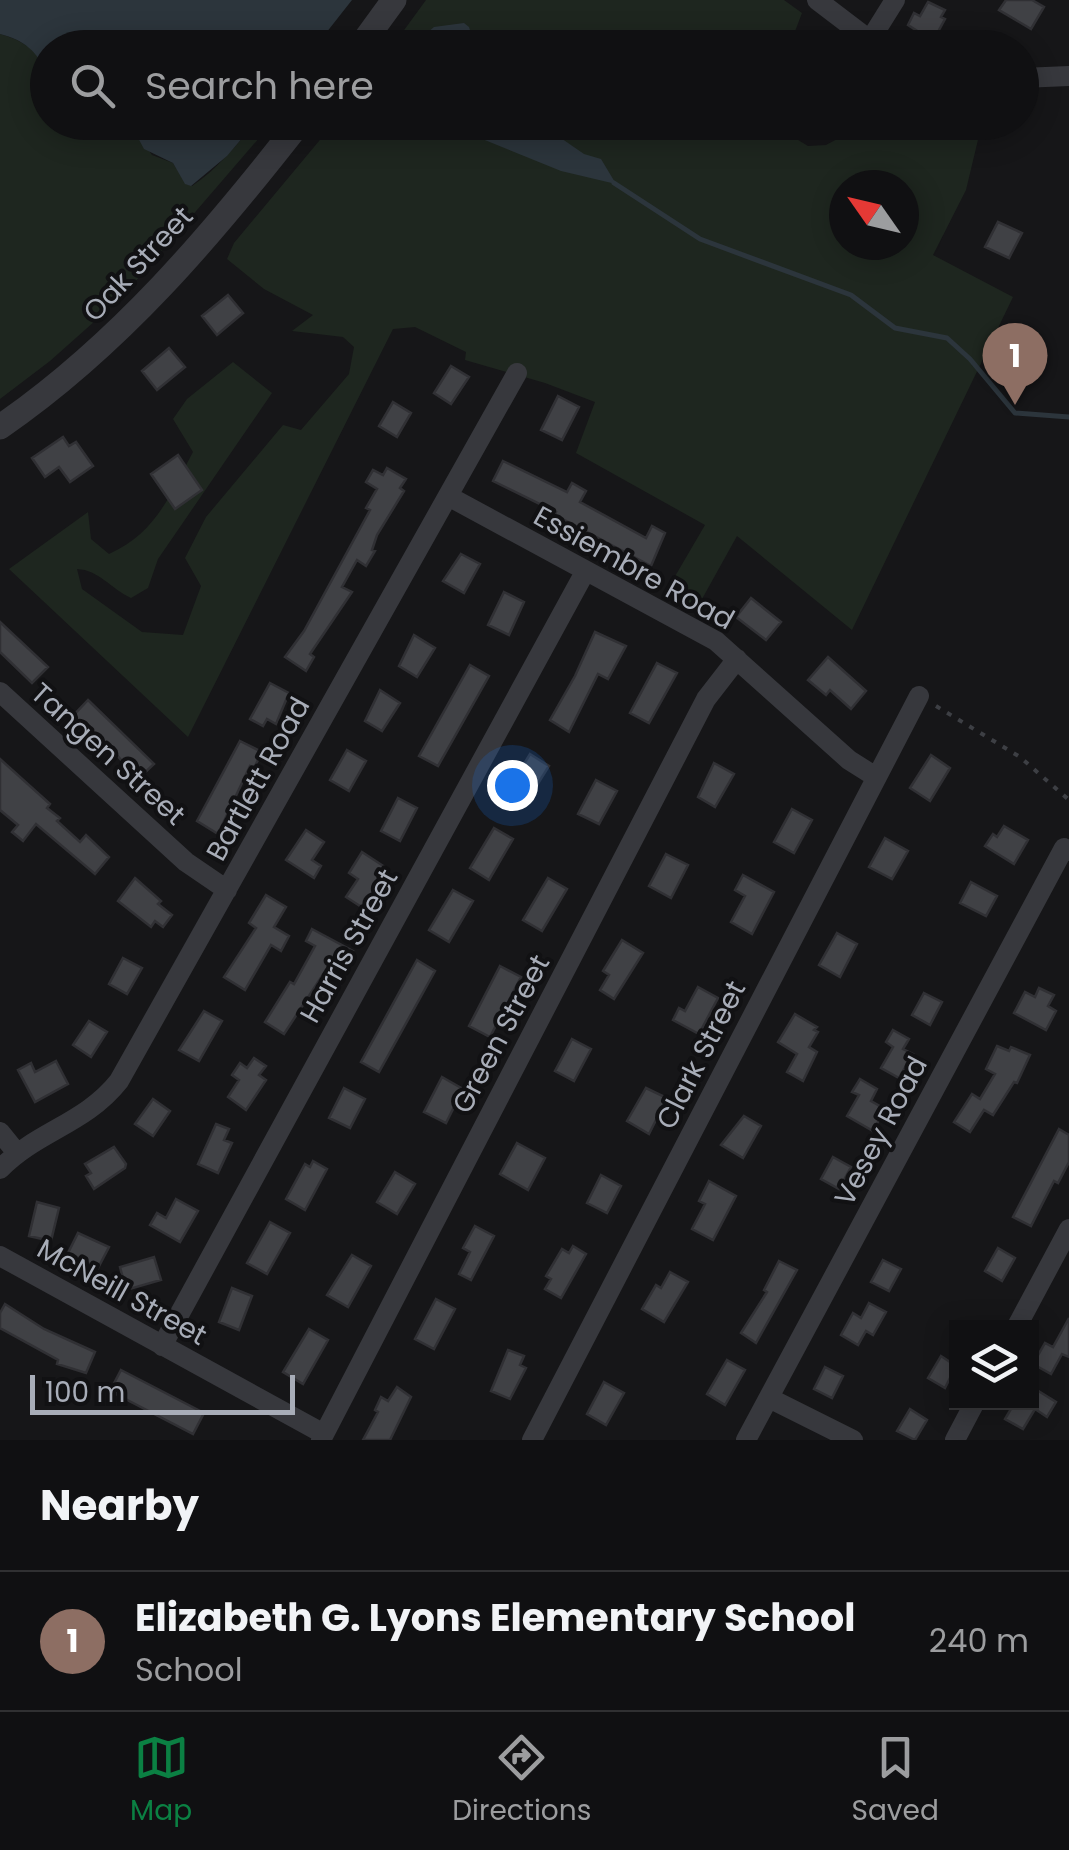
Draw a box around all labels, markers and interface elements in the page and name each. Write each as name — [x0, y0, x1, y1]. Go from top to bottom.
search box — [30, 30, 1039, 140]
icon: search — [65, 58, 120, 113]
text: Search here — [145, 59, 374, 112]
north arrow — [829, 170, 919, 260]
street label: Oak Street — [74, 198, 202, 330]
pin: 1 — [982, 322, 1048, 405]
street label: Essiembre Road — [527, 497, 741, 639]
street label: Tangen Street — [22, 674, 194, 834]
street label: Bartlett Road — [197, 690, 319, 868]
your location — [487, 760, 538, 811]
street label: Harris Street — [291, 862, 407, 1030]
street label: Green Street — [443, 948, 559, 1120]
street label: Clark Street — [647, 974, 755, 1136]
street label: Vesey Road — [825, 1049, 937, 1213]
street label: McNeill Street — [30, 1229, 214, 1355]
map controls — [949, 1320, 1039, 1410]
button: layers — [949, 1320, 1039, 1410]
scale bar — [30, 1370, 295, 1414]
text: 100 m — [45, 1373, 125, 1412]
text: Nearby — [40, 1476, 199, 1535]
text: Elizabeth G. Lyons Elementary School — [135, 1591, 855, 1644]
text: 1 — [66, 1618, 79, 1663]
text: 240 m — [929, 1618, 1029, 1663]
text: School — [135, 1647, 243, 1692]
tab: Map — [130, 1730, 192, 1832]
tab: Directions — [452, 1730, 591, 1832]
tab: Saved — [852, 1730, 939, 1832]

